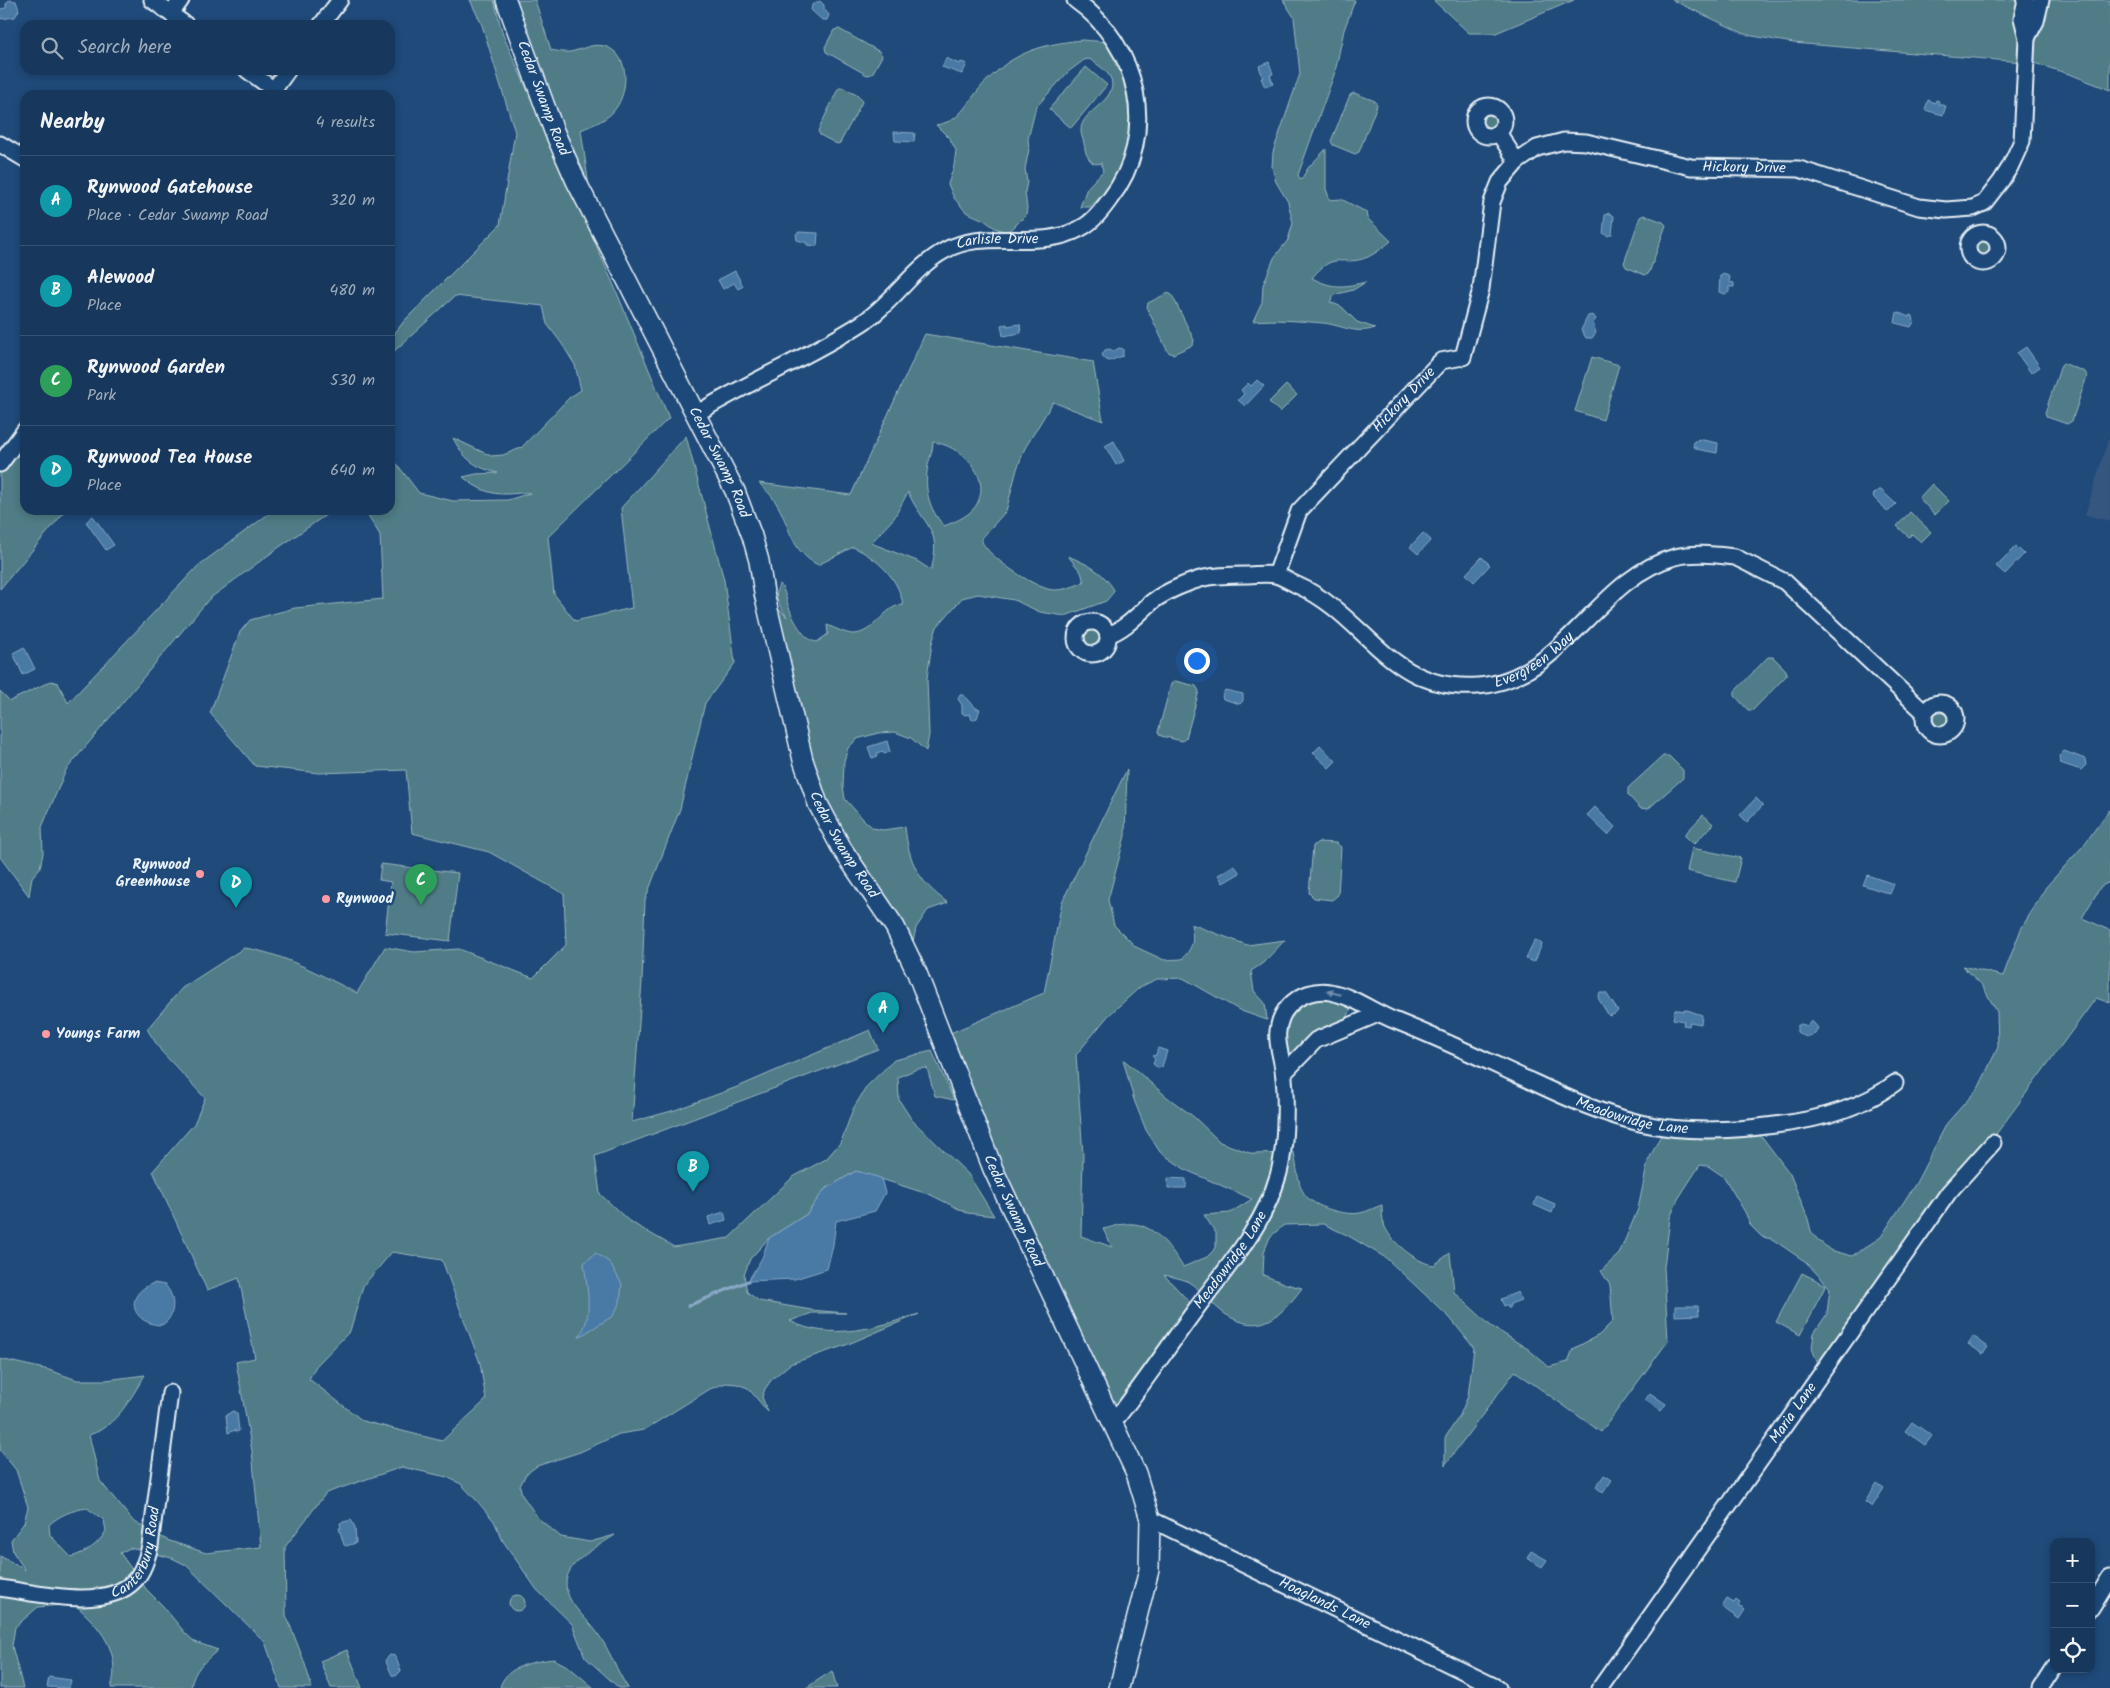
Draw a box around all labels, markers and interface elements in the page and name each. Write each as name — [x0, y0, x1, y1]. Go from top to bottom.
search box — [20, 20, 395, 75]
text: Search here — [78, 33, 172, 63]
icon: search — [38, 34, 66, 62]
street label: Cedar Swamp Road — [510, 37, 576, 160]
text: Nearby — [40, 106, 105, 139]
text: 4 results — [316, 110, 375, 135]
street label: Hickory Drive — [1702, 155, 1786, 181]
text: Rynwood Gatehouse — [87, 173, 253, 203]
text: A — [51, 188, 61, 213]
text: 320 m — [329, 188, 375, 213]
text: Place · Cedar Swamp Road — [87, 203, 268, 228]
street label: Carlisle Drive — [953, 227, 1039, 257]
text: Alewood — [87, 263, 154, 293]
text: B — [51, 278, 61, 303]
text: 480 m — [329, 278, 375, 303]
text: Place — [87, 293, 121, 318]
text: Rynwood Garden — [87, 353, 225, 383]
street label: Hickory Drive — [1367, 361, 1442, 438]
text: C — [51, 368, 61, 393]
text: 530 m — [330, 368, 375, 393]
text: Park — [87, 383, 116, 408]
street label: Cedar Swamp Road — [682, 402, 756, 522]
text: Rynwood Tea House — [87, 443, 252, 473]
text: D — [51, 458, 61, 483]
text: 640 m — [330, 458, 375, 483]
text: Place — [87, 473, 121, 498]
street label: Evergreen Way — [1492, 625, 1581, 695]
your location — [1184, 648, 1210, 674]
street label: Cedar Swamp Road — [803, 788, 885, 904]
place label: Rynwood Greenhouse — [116, 853, 191, 894]
pin: C — [405, 864, 437, 905]
pin: D — [220, 867, 252, 908]
marker: Rynwood Greenhouse — [194, 868, 206, 880]
place label: Rynwood — [336, 887, 394, 911]
marker: Rynwood — [320, 893, 332, 905]
one-way arrow — [1326, 989, 1341, 997]
pin: A — [867, 992, 899, 1033]
place label: Youngs Farm — [56, 1022, 140, 1046]
marker: Youngs Farm — [40, 1028, 52, 1040]
street label: Meadowridge Lane — [1572, 1090, 1689, 1142]
pin: B — [677, 1151, 709, 1192]
street label: Cedar Swamp Road — [977, 1151, 1050, 1272]
street label: Meadowridge Lane — [1188, 1207, 1274, 1315]
street label: Maria Lane — [1763, 1377, 1824, 1449]
street label: Canterbury Road — [107, 1505, 167, 1606]
map controls — [2050, 1538, 2095, 1673]
button: + — [2050, 1538, 2095, 1583]
street label: Hoaglands Lane — [1274, 1571, 1375, 1636]
button: − — [2050, 1583, 2095, 1628]
button: locate — [2050, 1628, 2095, 1673]

